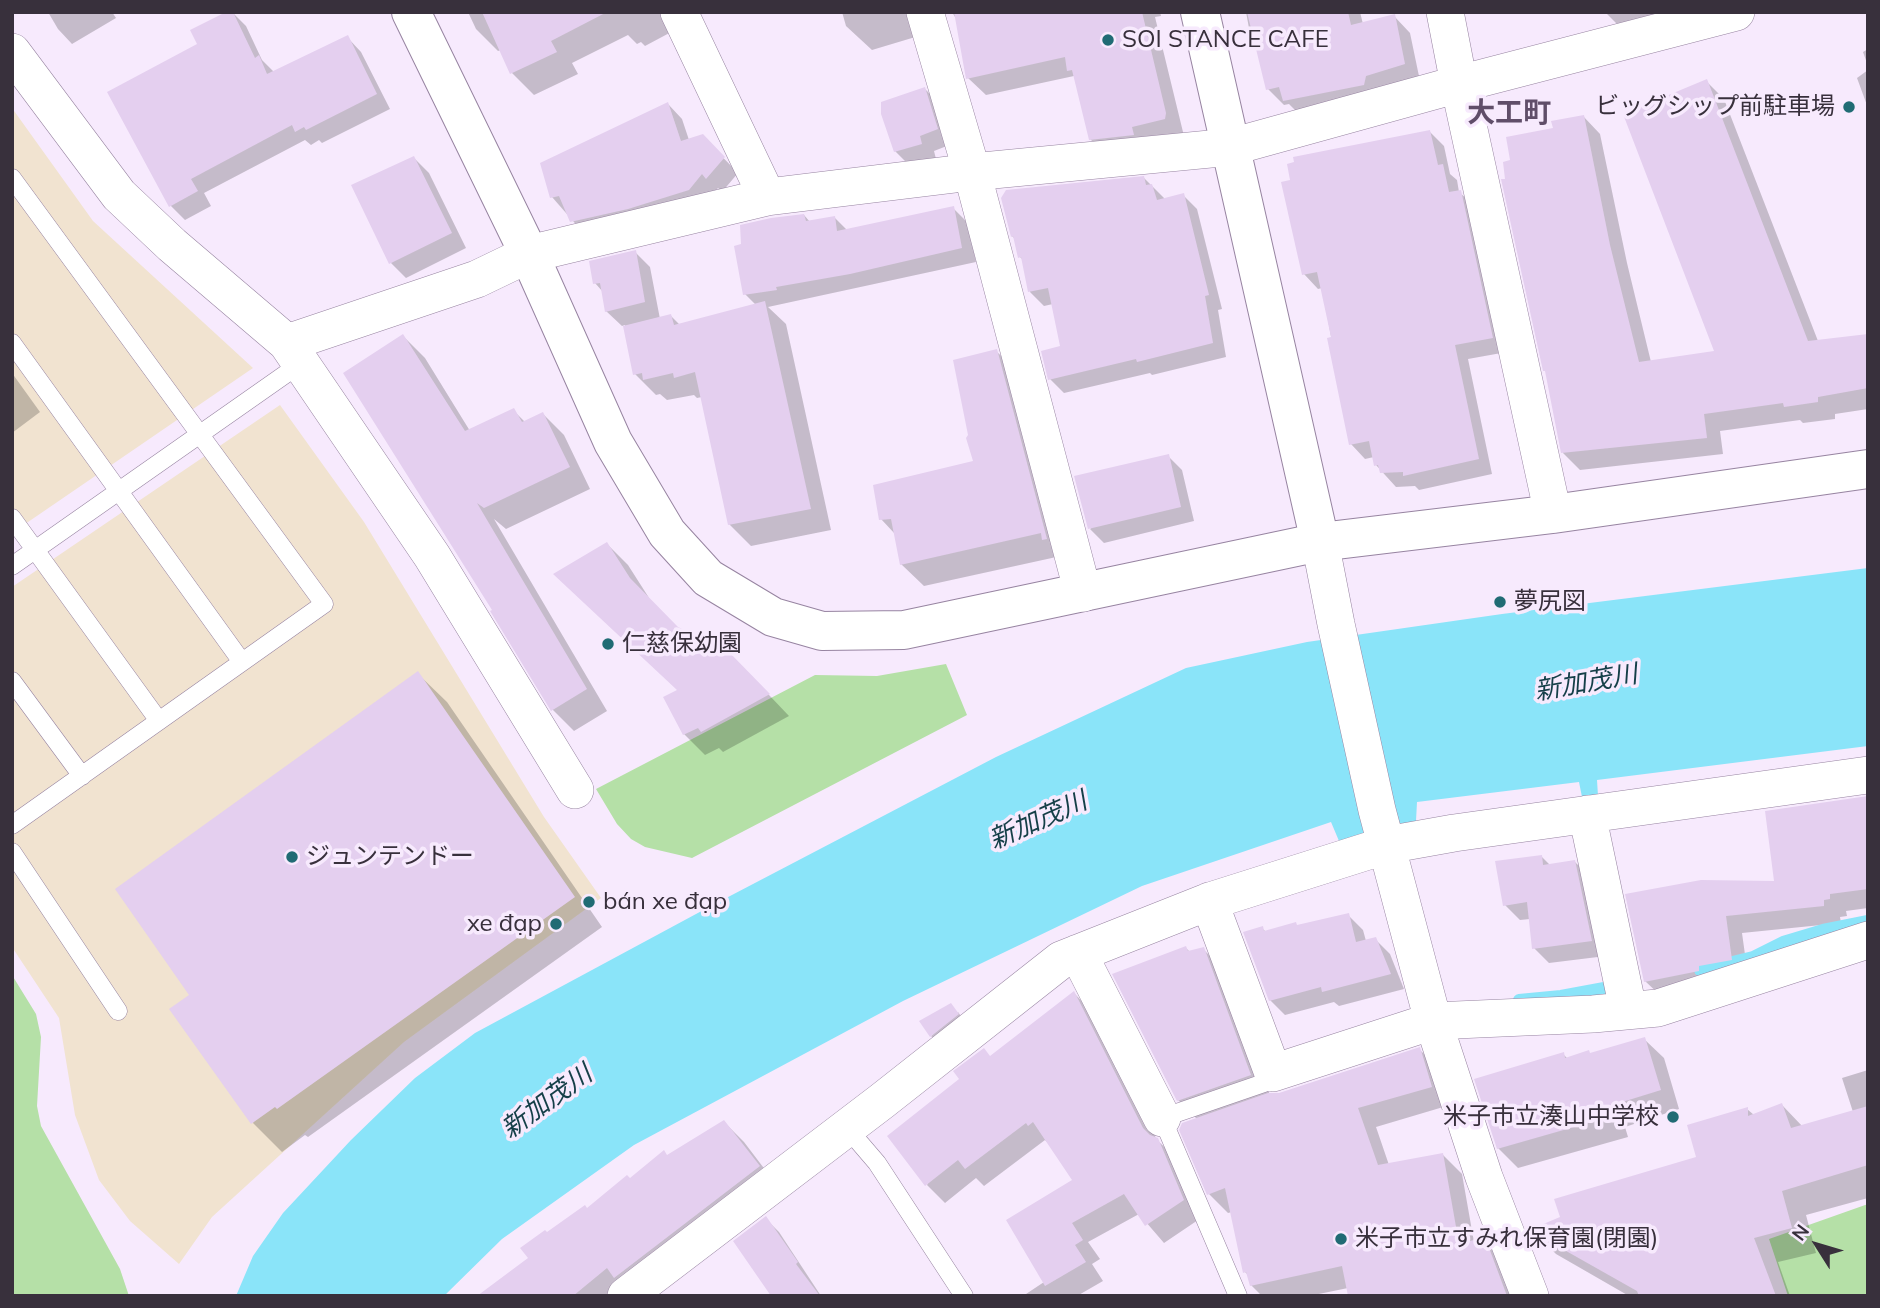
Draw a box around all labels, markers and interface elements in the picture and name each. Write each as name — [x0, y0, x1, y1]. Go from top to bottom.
place label: SOI STANCE CAFE — [1122, 26, 1329, 54]
marker: SOI STANCE CAFE — [1100, 32, 1116, 48]
place label: ビッグシップ前駐車場 — [1595, 93, 1835, 121]
district label: 大工町 — [1467, 97, 1551, 131]
marker: ビッグシップ前駐車場 — [1841, 99, 1857, 115]
place label: 夢尻図 — [1514, 588, 1586, 616]
marker: 夢尻図 — [1492, 594, 1508, 610]
place label: 仁慈保幼園 — [622, 630, 742, 658]
marker: 仁慈保幼園 — [600, 636, 616, 652]
water label: 新加茂川 — [1532, 659, 1640, 707]
water label: 新加茂川 — [984, 786, 1092, 856]
place label: ジュンテンドー — [306, 843, 474, 871]
marker: ジュンテンドー — [284, 849, 300, 865]
place label: bán xe đạp — [603, 888, 727, 916]
marker: bán xe đạp — [581, 894, 597, 910]
place label: xe đạp — [467, 910, 542, 938]
marker: xe đạp — [548, 916, 564, 932]
water label: 新加茂川 — [496, 1059, 598, 1145]
place label: 米子市立湊山中学校 — [1443, 1103, 1659, 1131]
marker: 米子市立湊山中学校 — [1665, 1109, 1681, 1125]
north arrow — [1782, 1210, 1852, 1280]
text: N — [1786, 1219, 1814, 1245]
place label: 米子市立すみれ保育園(閉園) — [1355, 1225, 1658, 1253]
marker: 米子市立すみれ保育園(閉園) — [1333, 1231, 1349, 1247]

